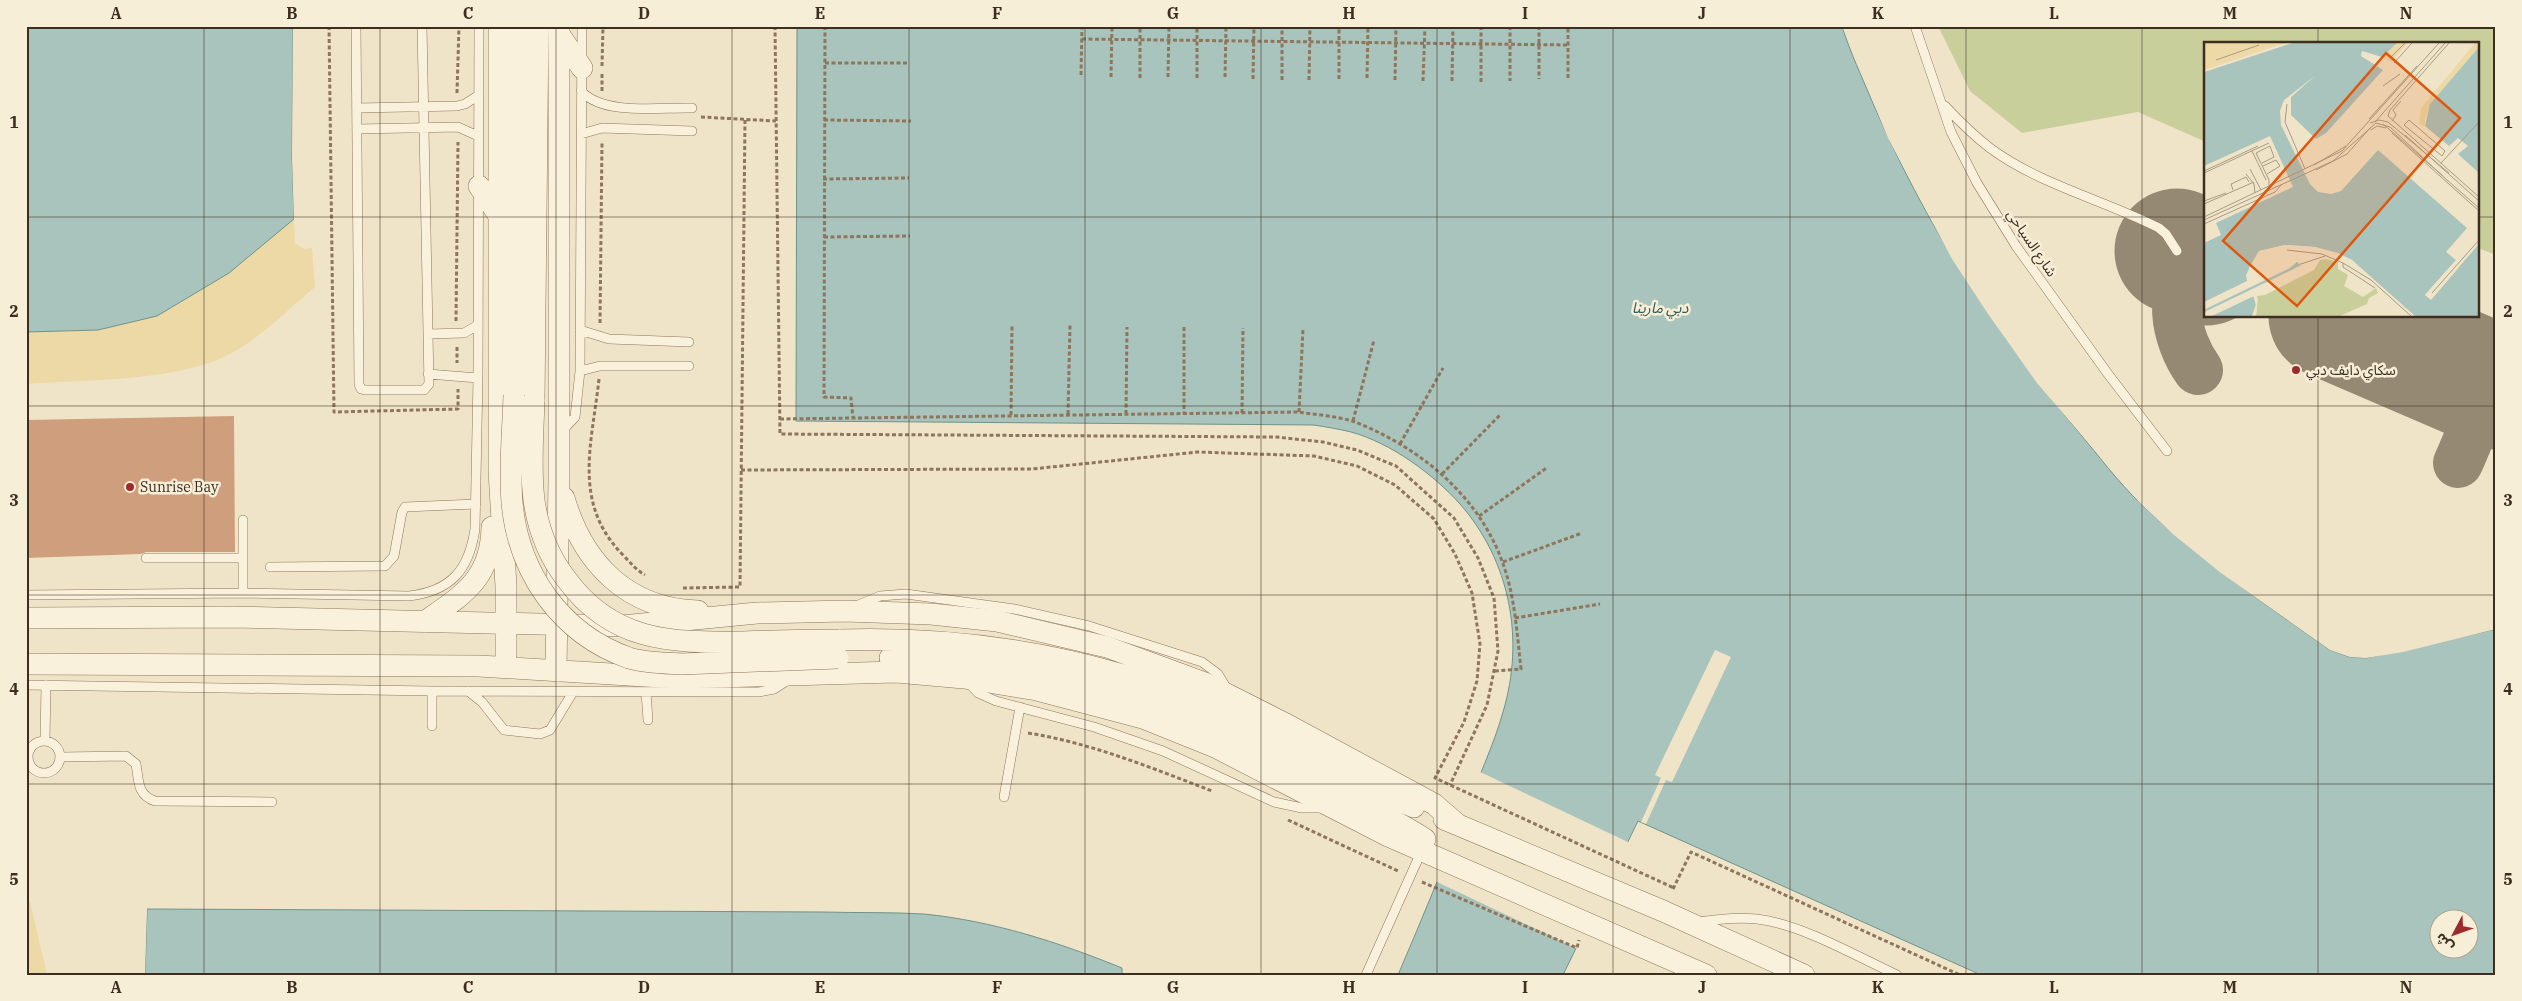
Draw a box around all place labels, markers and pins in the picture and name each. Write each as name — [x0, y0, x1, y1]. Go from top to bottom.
place label: سكاي دايف دبي — [2306, 361, 2396, 381]
marker: سكاي دايف دبي — [2290, 364, 2302, 376]
place label: Sunrise Bay — [140, 478, 219, 496]
marker: Sunrise Bay — [124, 481, 136, 493]

